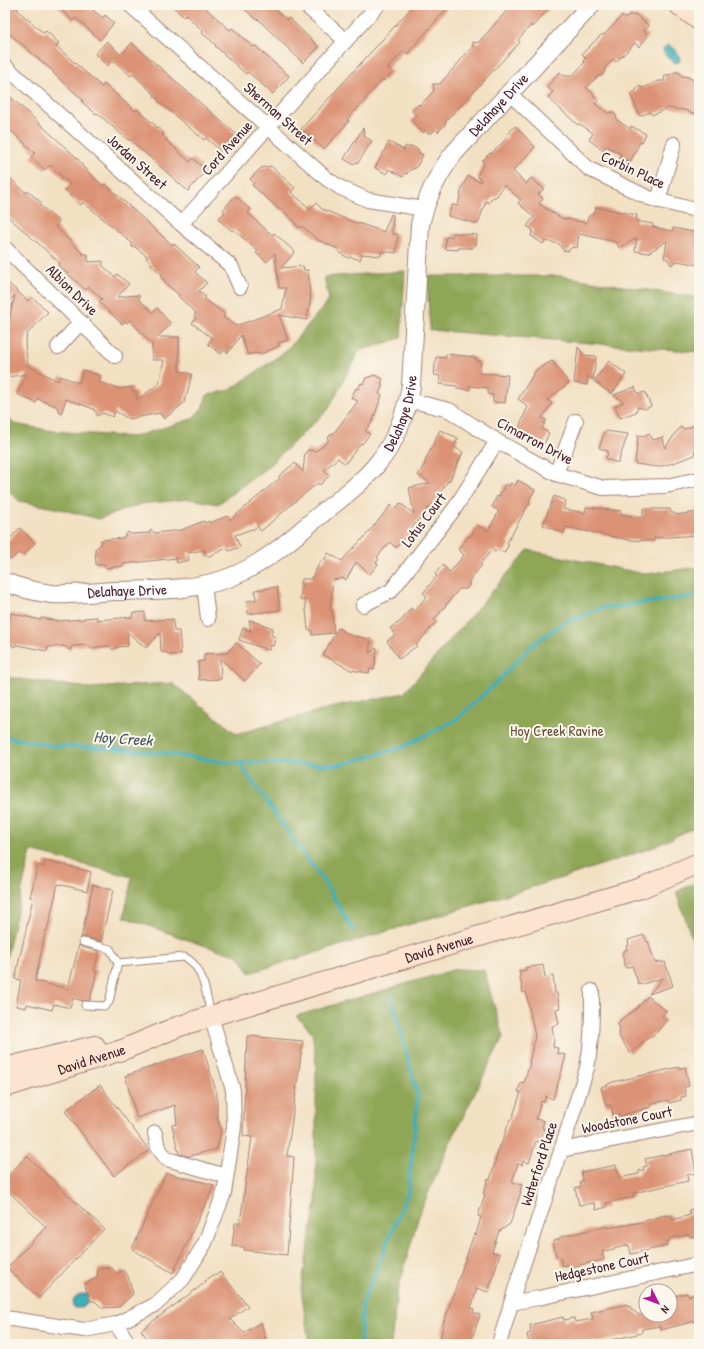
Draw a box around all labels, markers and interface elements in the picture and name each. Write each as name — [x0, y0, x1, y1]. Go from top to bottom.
street label: Delahaye Drive — [464, 68, 533, 141]
street label: Sherman Street — [239, 77, 318, 151]
street label: Cord Avenue — [196, 116, 257, 180]
street label: Jordan Street — [103, 129, 173, 195]
street label: Corbin Place — [598, 146, 669, 194]
street label: Albion Drive — [42, 259, 103, 320]
street label: Delahaye Drive — [378, 374, 422, 455]
street label: Cimarron Drive — [493, 412, 577, 469]
street label: Lotus Court — [396, 487, 452, 551]
street label: Delahaye Drive — [87, 578, 167, 603]
park label: Hoy Creek Ravine — [510, 720, 604, 741]
water label: Hoy Creek — [93, 725, 154, 751]
street label: David Avenue — [402, 928, 475, 968]
street label: David Avenue — [55, 1038, 128, 1080]
street label: Woodstone Court — [580, 1100, 675, 1139]
street label: Waterford Place — [515, 1119, 562, 1209]
street label: Hedgestone Court — [553, 1246, 652, 1287]
north arrow — [638, 1283, 678, 1323]
text: N — [658, 1303, 673, 1317]

